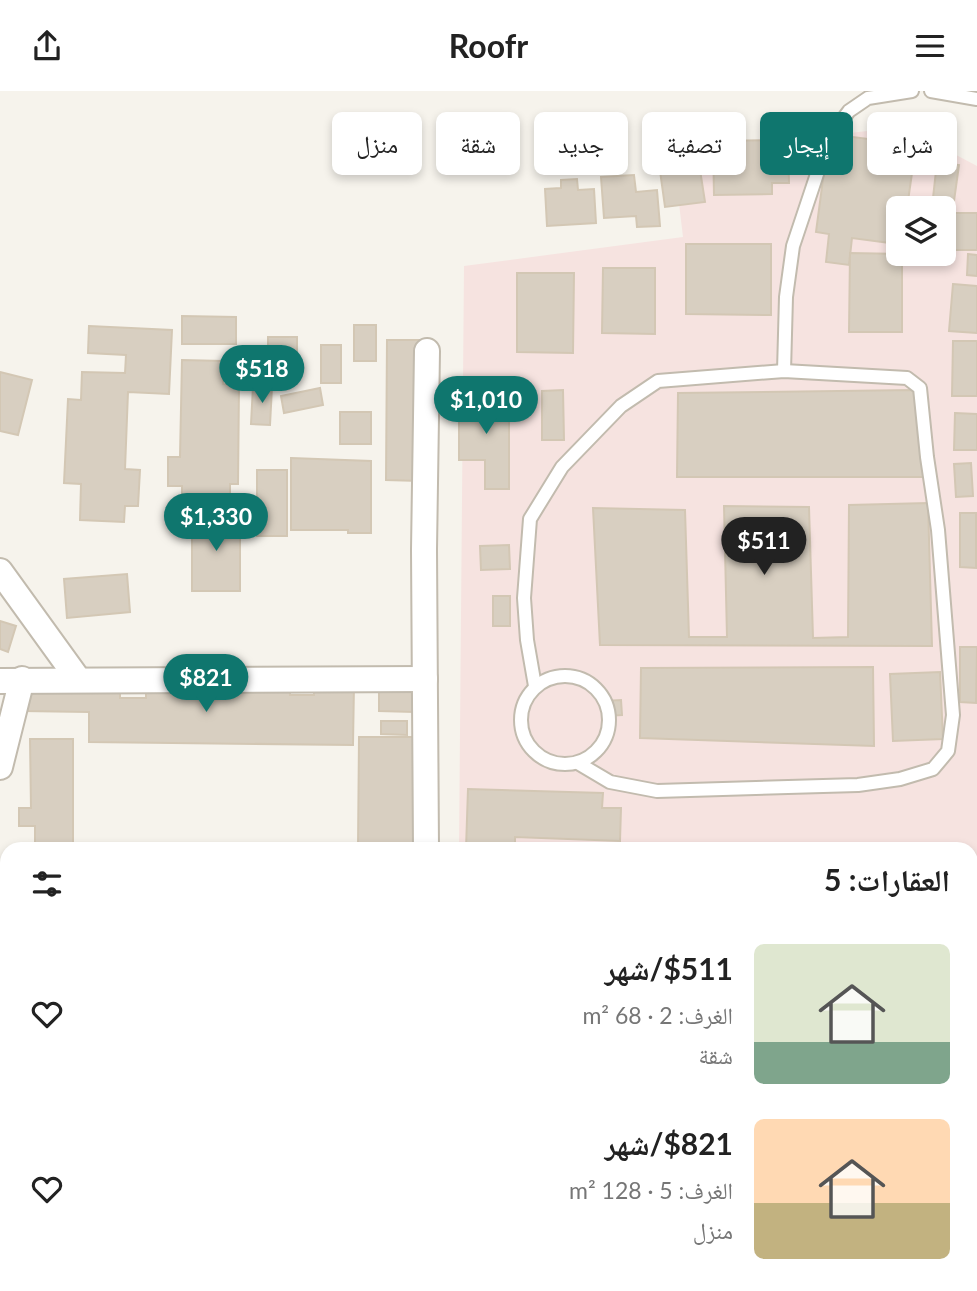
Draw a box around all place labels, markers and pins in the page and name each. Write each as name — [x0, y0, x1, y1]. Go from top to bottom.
pin: $518 — [221, 345, 303, 405]
pin: $1,010 — [429, 377, 543, 436]
pin: $1,330 — [159, 493, 273, 553]
pin: $511 — [723, 517, 805, 577]
pin: $821 — [165, 655, 247, 714]

